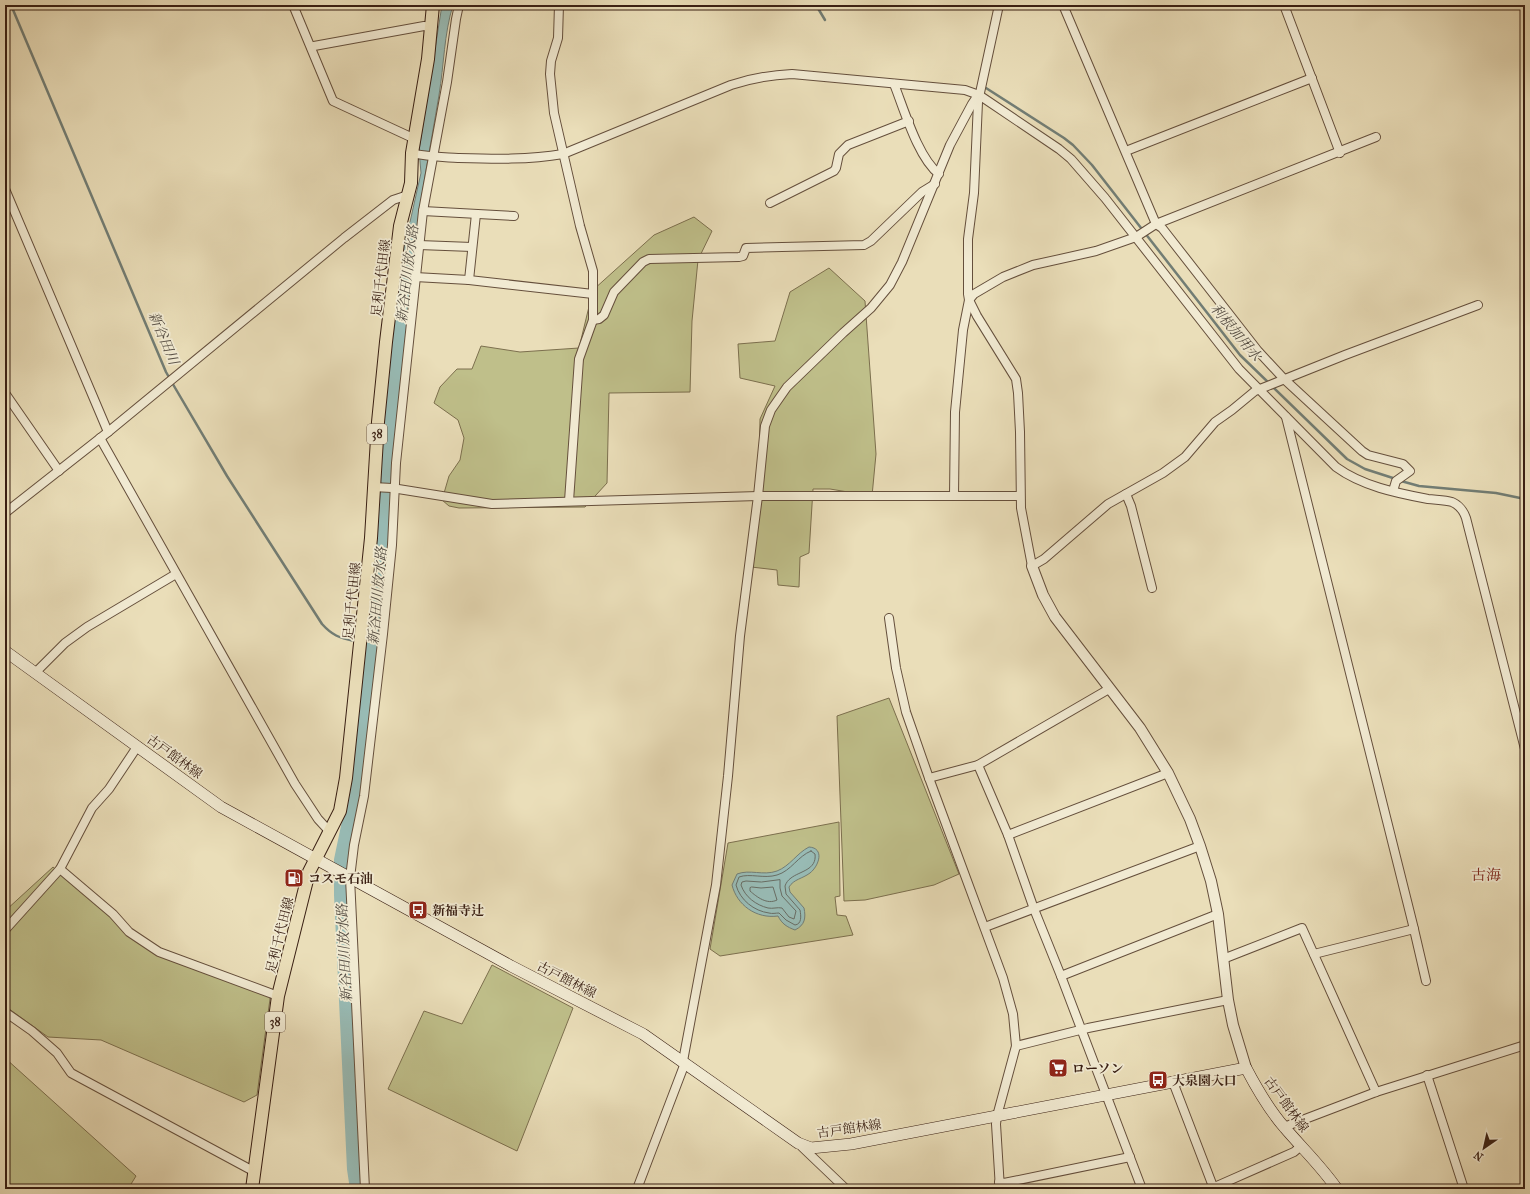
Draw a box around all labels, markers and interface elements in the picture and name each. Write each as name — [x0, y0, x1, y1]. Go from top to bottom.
water label: 新谷田川放水路 — [393, 223, 422, 324]
street label: 足利千代田線 — [368, 238, 393, 318]
water label: 利根加用水 — [1207, 300, 1266, 366]
water label: 新谷田川 — [145, 309, 183, 369]
road number: 38 — [367, 424, 387, 444]
water label: 新谷田川放水路 — [365, 545, 390, 646]
street label: 足利千代田線 — [340, 561, 363, 641]
street label: 古戸館林線 — [144, 731, 205, 782]
district label: 古海 — [1471, 866, 1501, 884]
fuel station icon: コスモ石油 — [283, 867, 305, 889]
place label: コスモ石油 — [308, 871, 373, 886]
street label: 足利千代田線 — [263, 895, 296, 975]
bus stop icon: 新福寺辻 — [407, 899, 429, 921]
water label: 新谷田川放水路 — [333, 903, 356, 1002]
place label: 新福寺辻 — [432, 903, 484, 918]
street label: 古戸館林線 — [534, 958, 599, 1001]
road number: 38 — [265, 1012, 285, 1032]
supermarket icon: ローソン — [1047, 1057, 1069, 1079]
place label: ローソン — [1072, 1061, 1123, 1076]
bus stop icon: 大泉園入口 — [1147, 1069, 1169, 1091]
place label: 大泉園入口 — [1172, 1073, 1237, 1088]
street label: 古戸館林線 — [1261, 1074, 1312, 1135]
street label: 古戸館林線 — [816, 1117, 882, 1140]
north arrow — [1464, 1128, 1504, 1168]
text: N — [1471, 1148, 1486, 1164]

